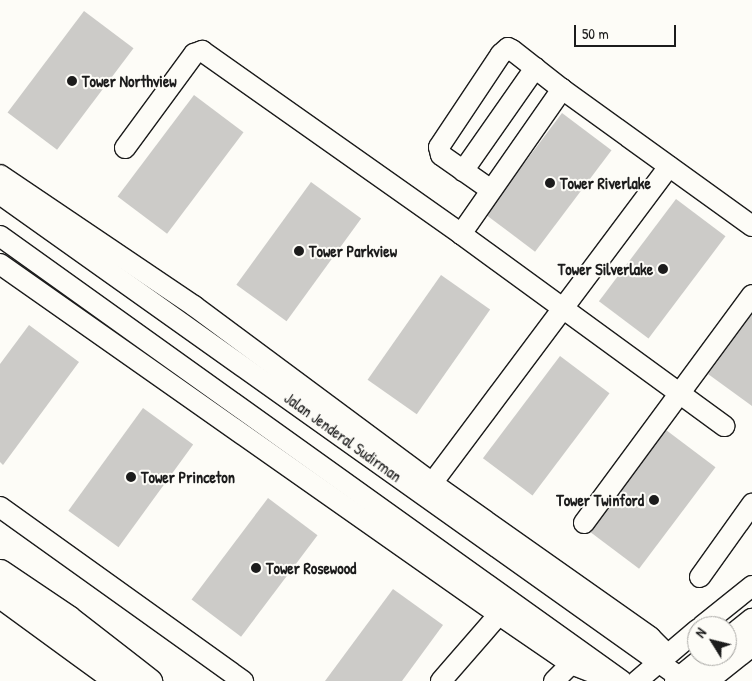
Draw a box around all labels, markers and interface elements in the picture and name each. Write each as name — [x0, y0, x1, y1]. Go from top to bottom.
scale bar — [577, 15, 680, 47]
text: 50 m — [582, 23, 609, 44]
place label: Tower Northview — [82, 71, 177, 91]
marker: Tower Northview — [66, 75, 78, 87]
place label: Tower Riverlake — [560, 173, 651, 193]
marker: Tower Riverlake — [544, 177, 556, 189]
place label: Tower Parkview — [309, 241, 397, 261]
marker: Tower Parkview — [293, 245, 305, 257]
place label: Tower Silverlake — [558, 259, 653, 279]
marker: Tower Silverlake — [657, 263, 669, 275]
street label: Jalan Jenderal Sudirman — [281, 388, 405, 486]
place label: Tower Princeton — [141, 467, 235, 487]
marker: Tower Princeton — [125, 471, 137, 483]
place label: Tower Twinford — [556, 490, 644, 510]
marker: Tower Twinford — [648, 494, 660, 506]
place label: Tower Rosewood — [266, 558, 356, 578]
marker: Tower Rosewood — [250, 562, 262, 574]
north arrow — [687, 616, 737, 666]
text: N — [690, 624, 710, 641]

